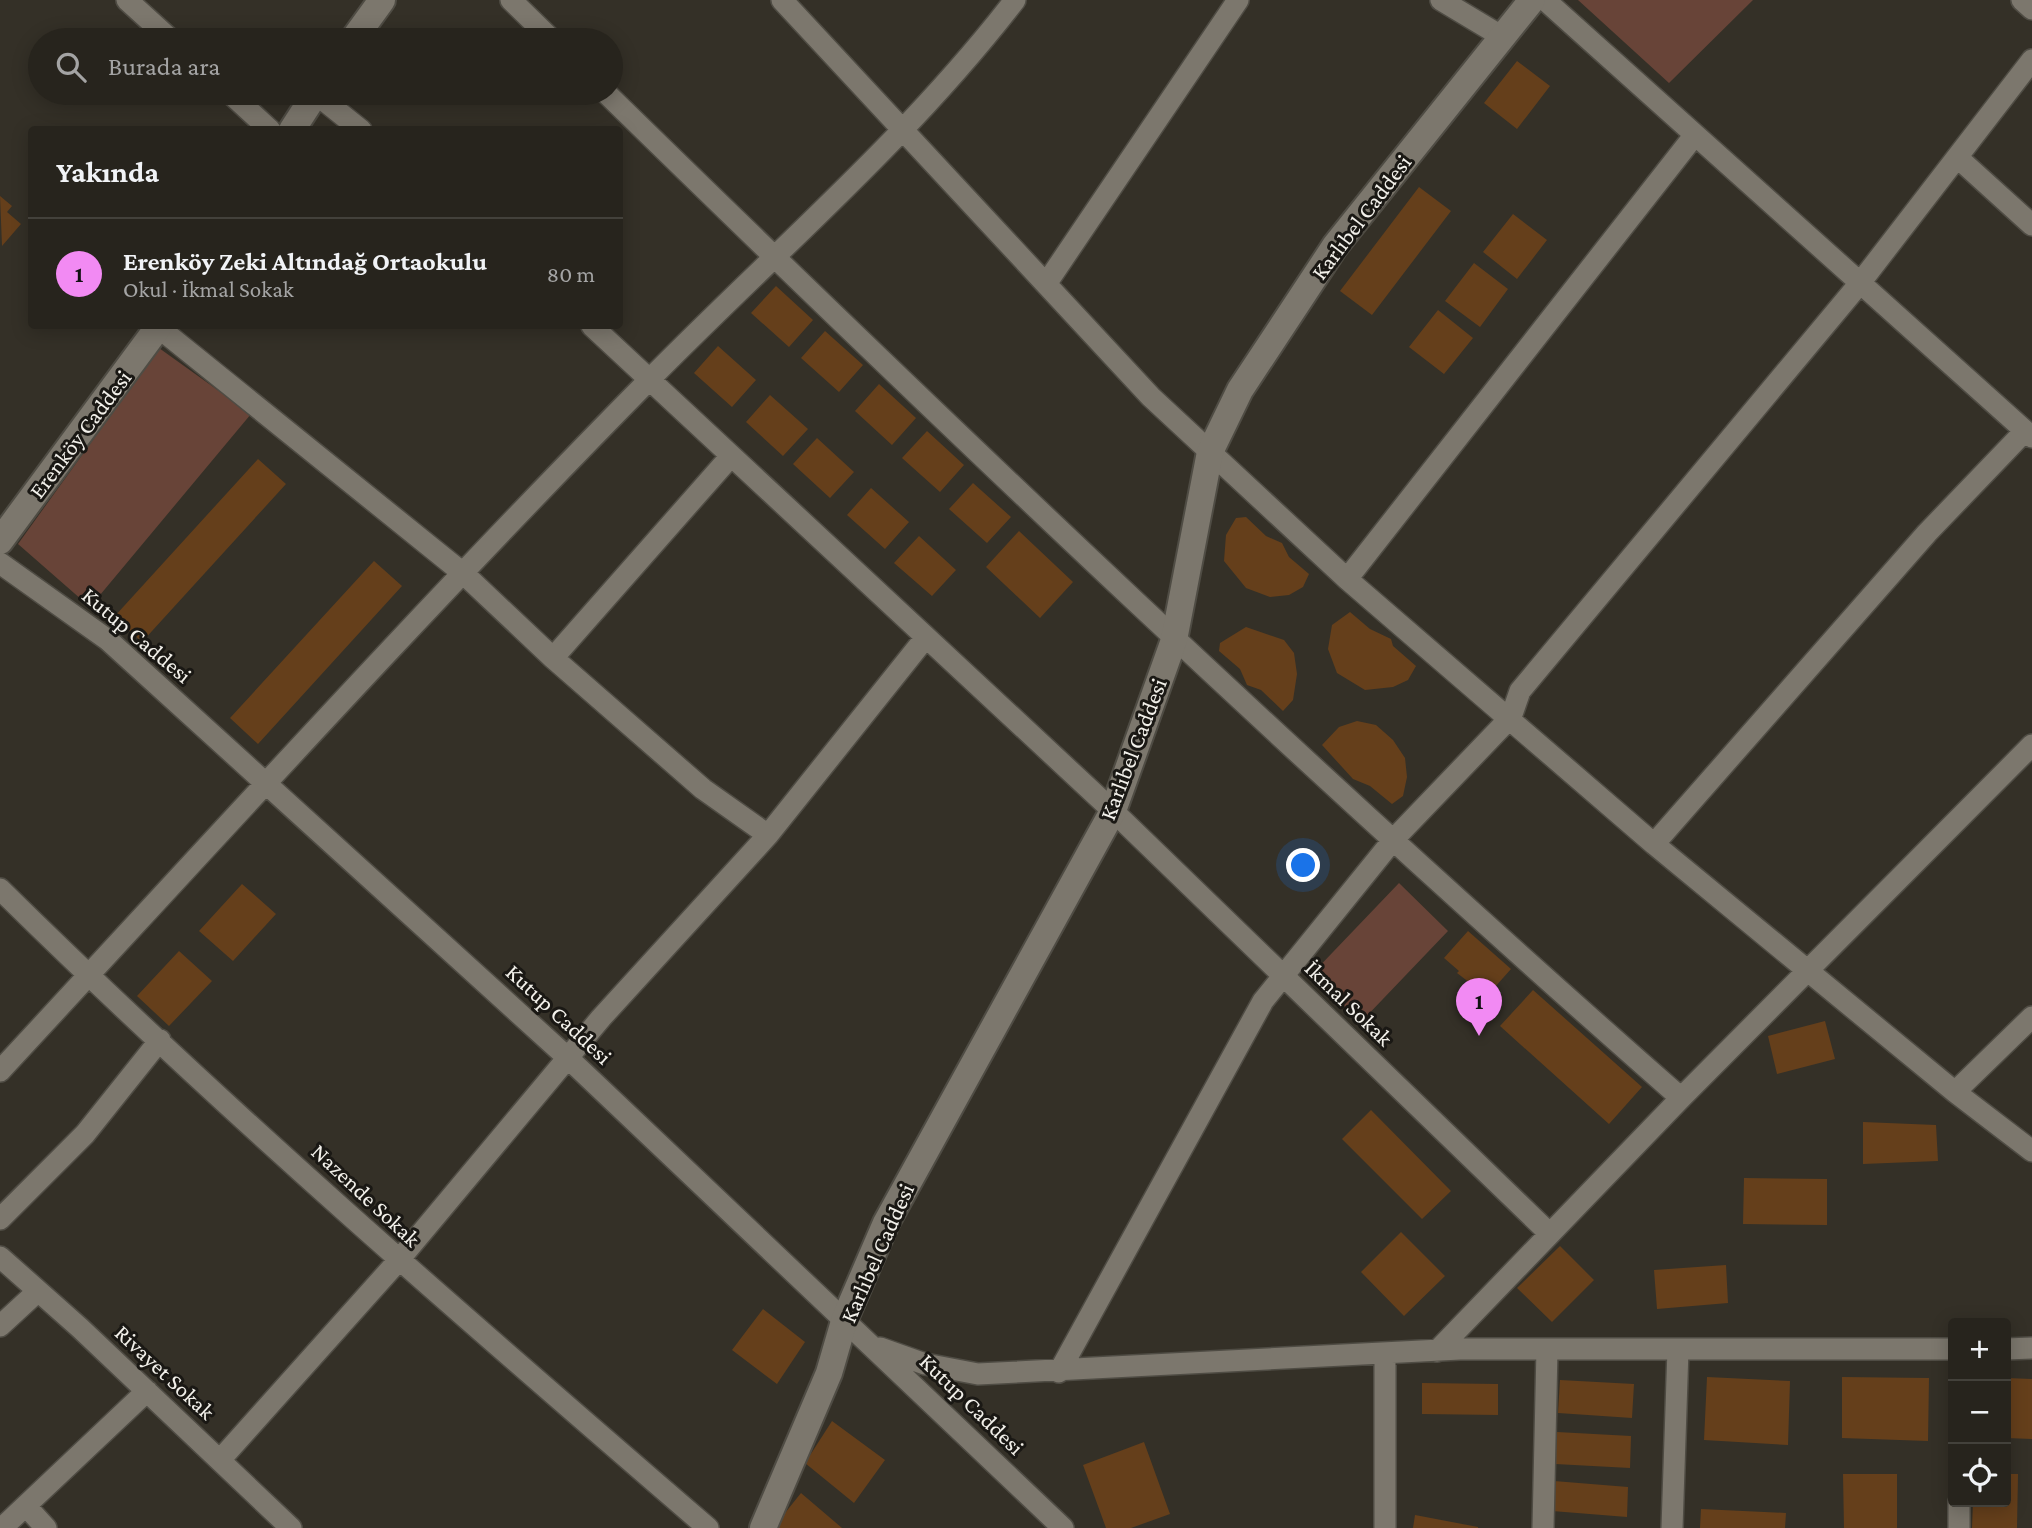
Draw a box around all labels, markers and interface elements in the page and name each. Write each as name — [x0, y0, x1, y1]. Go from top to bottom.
search box — [28, 28, 623, 105]
icon: search — [52, 48, 90, 86]
text: Burada ara — [108, 52, 220, 81]
street label: Karlıbel Caddesi — [1306, 149, 1416, 285]
text: Yakında — [56, 155, 159, 188]
text: Erenköy Zeki Altındağ Ortaokulu — [123, 247, 487, 276]
text: 1 — [75, 261, 83, 287]
text: 80 m — [547, 261, 595, 287]
text: Okul · İkmal Sokak — [123, 276, 294, 302]
street label: Erenköy Caddesi — [24, 365, 136, 503]
street label: Kutup Caddesi — [77, 582, 197, 688]
street label: Karlıbel Caddesi — [1094, 675, 1172, 823]
your location — [1286, 848, 1320, 882]
street label: İkmal Sokak — [1300, 955, 1398, 1051]
street label: Kutup Caddesi — [501, 959, 617, 1069]
pin: 1 — [1456, 978, 1502, 1036]
street label: Nazende Sokak — [306, 1138, 426, 1252]
street label: Karlıbel Caddesi — [835, 1179, 919, 1327]
map controls — [1948, 1318, 2011, 1507]
button: + — [1948, 1318, 2011, 1381]
street label: Rivayet Sokak — [110, 1319, 220, 1425]
street label: Kutup Caddesi — [915, 1348, 1029, 1460]
button: − — [1948, 1381, 2011, 1444]
button: locate — [1948, 1444, 2011, 1507]

